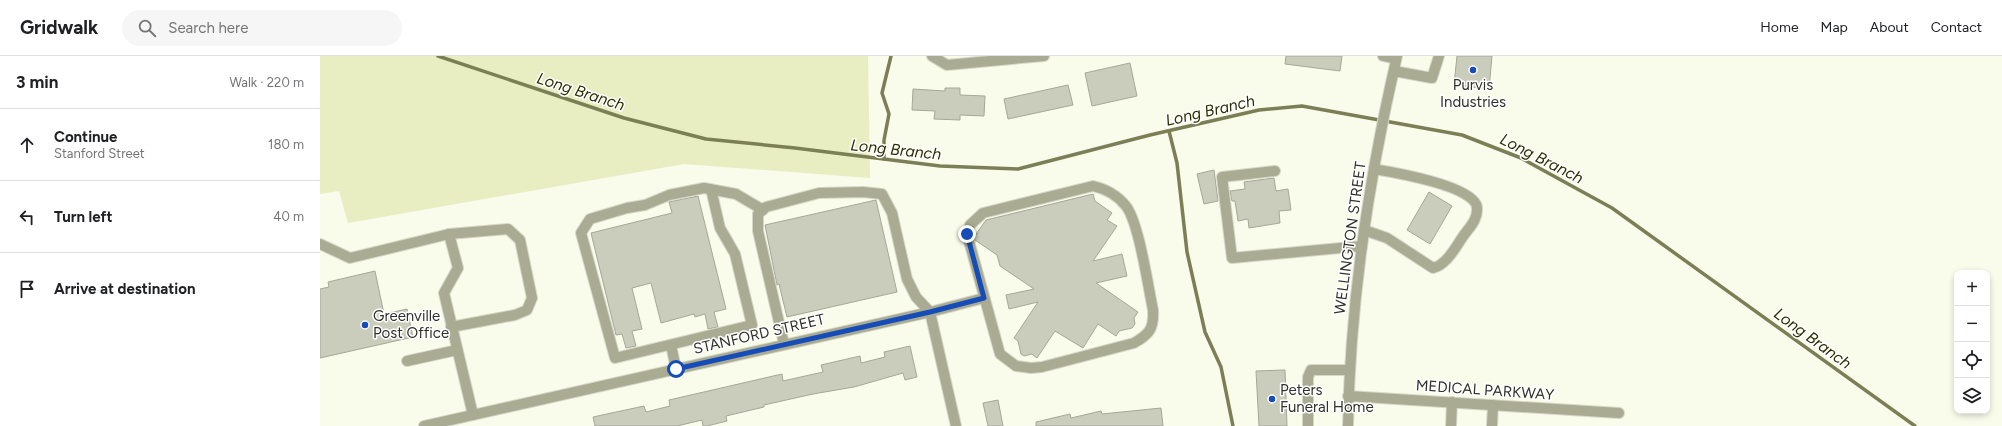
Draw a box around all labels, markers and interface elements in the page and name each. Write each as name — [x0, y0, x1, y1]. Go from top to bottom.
search box — [122, 10, 402, 46]
text: Gridwalk — [20, 16, 98, 39]
icon: search — [136, 17, 158, 39]
text: Search here — [168, 19, 248, 37]
text: Home — [1760, 19, 1799, 36]
text: Map — [1821, 19, 1848, 36]
text: About — [1870, 19, 1909, 36]
text: Contact — [1931, 19, 1982, 36]
marker: Purvis Industries — [1468, 65, 1478, 75]
water label: Long Branch — [535, 68, 627, 115]
text: 3 min — [16, 72, 58, 92]
text: Walk · 220 m — [229, 75, 304, 90]
place label: Purvis Industries — [1440, 76, 1506, 111]
water label: Long Branch — [1164, 91, 1257, 130]
text: Continue — [54, 128, 117, 146]
water label: Long Branch — [1497, 129, 1587, 188]
icon: ahead — [16, 134, 38, 156]
water label: Long Branch — [850, 135, 942, 164]
text: 180 m — [268, 137, 304, 152]
text: Stanford Street — [54, 146, 145, 161]
street label: WELLINGTON STREET — [1330, 160, 1370, 316]
icon: left — [16, 206, 38, 228]
text: Turn left — [54, 208, 112, 226]
text: 40 m — [273, 209, 304, 224]
route end — [958, 225, 976, 243]
map controls — [1954, 270, 1990, 414]
button: + — [1954, 270, 1990, 306]
icon: arrive — [16, 278, 38, 300]
text: Arrive at destination — [54, 280, 195, 298]
water label: Long Branch — [1770, 304, 1855, 373]
button: − — [1954, 306, 1990, 342]
place label: Greenville Post Office — [373, 307, 449, 342]
street label: STANFORD STREET — [692, 310, 827, 358]
marker: Greenville Post Office — [360, 320, 370, 330]
button: locate — [1954, 342, 1990, 378]
route start — [667, 360, 685, 378]
street label: MEDICAL PARKWAY — [1415, 376, 1555, 404]
button: layers — [1954, 378, 1990, 414]
place label: Peters Funeral Home — [1280, 381, 1374, 416]
marker: Peters Funeral Home — [1267, 394, 1277, 404]

